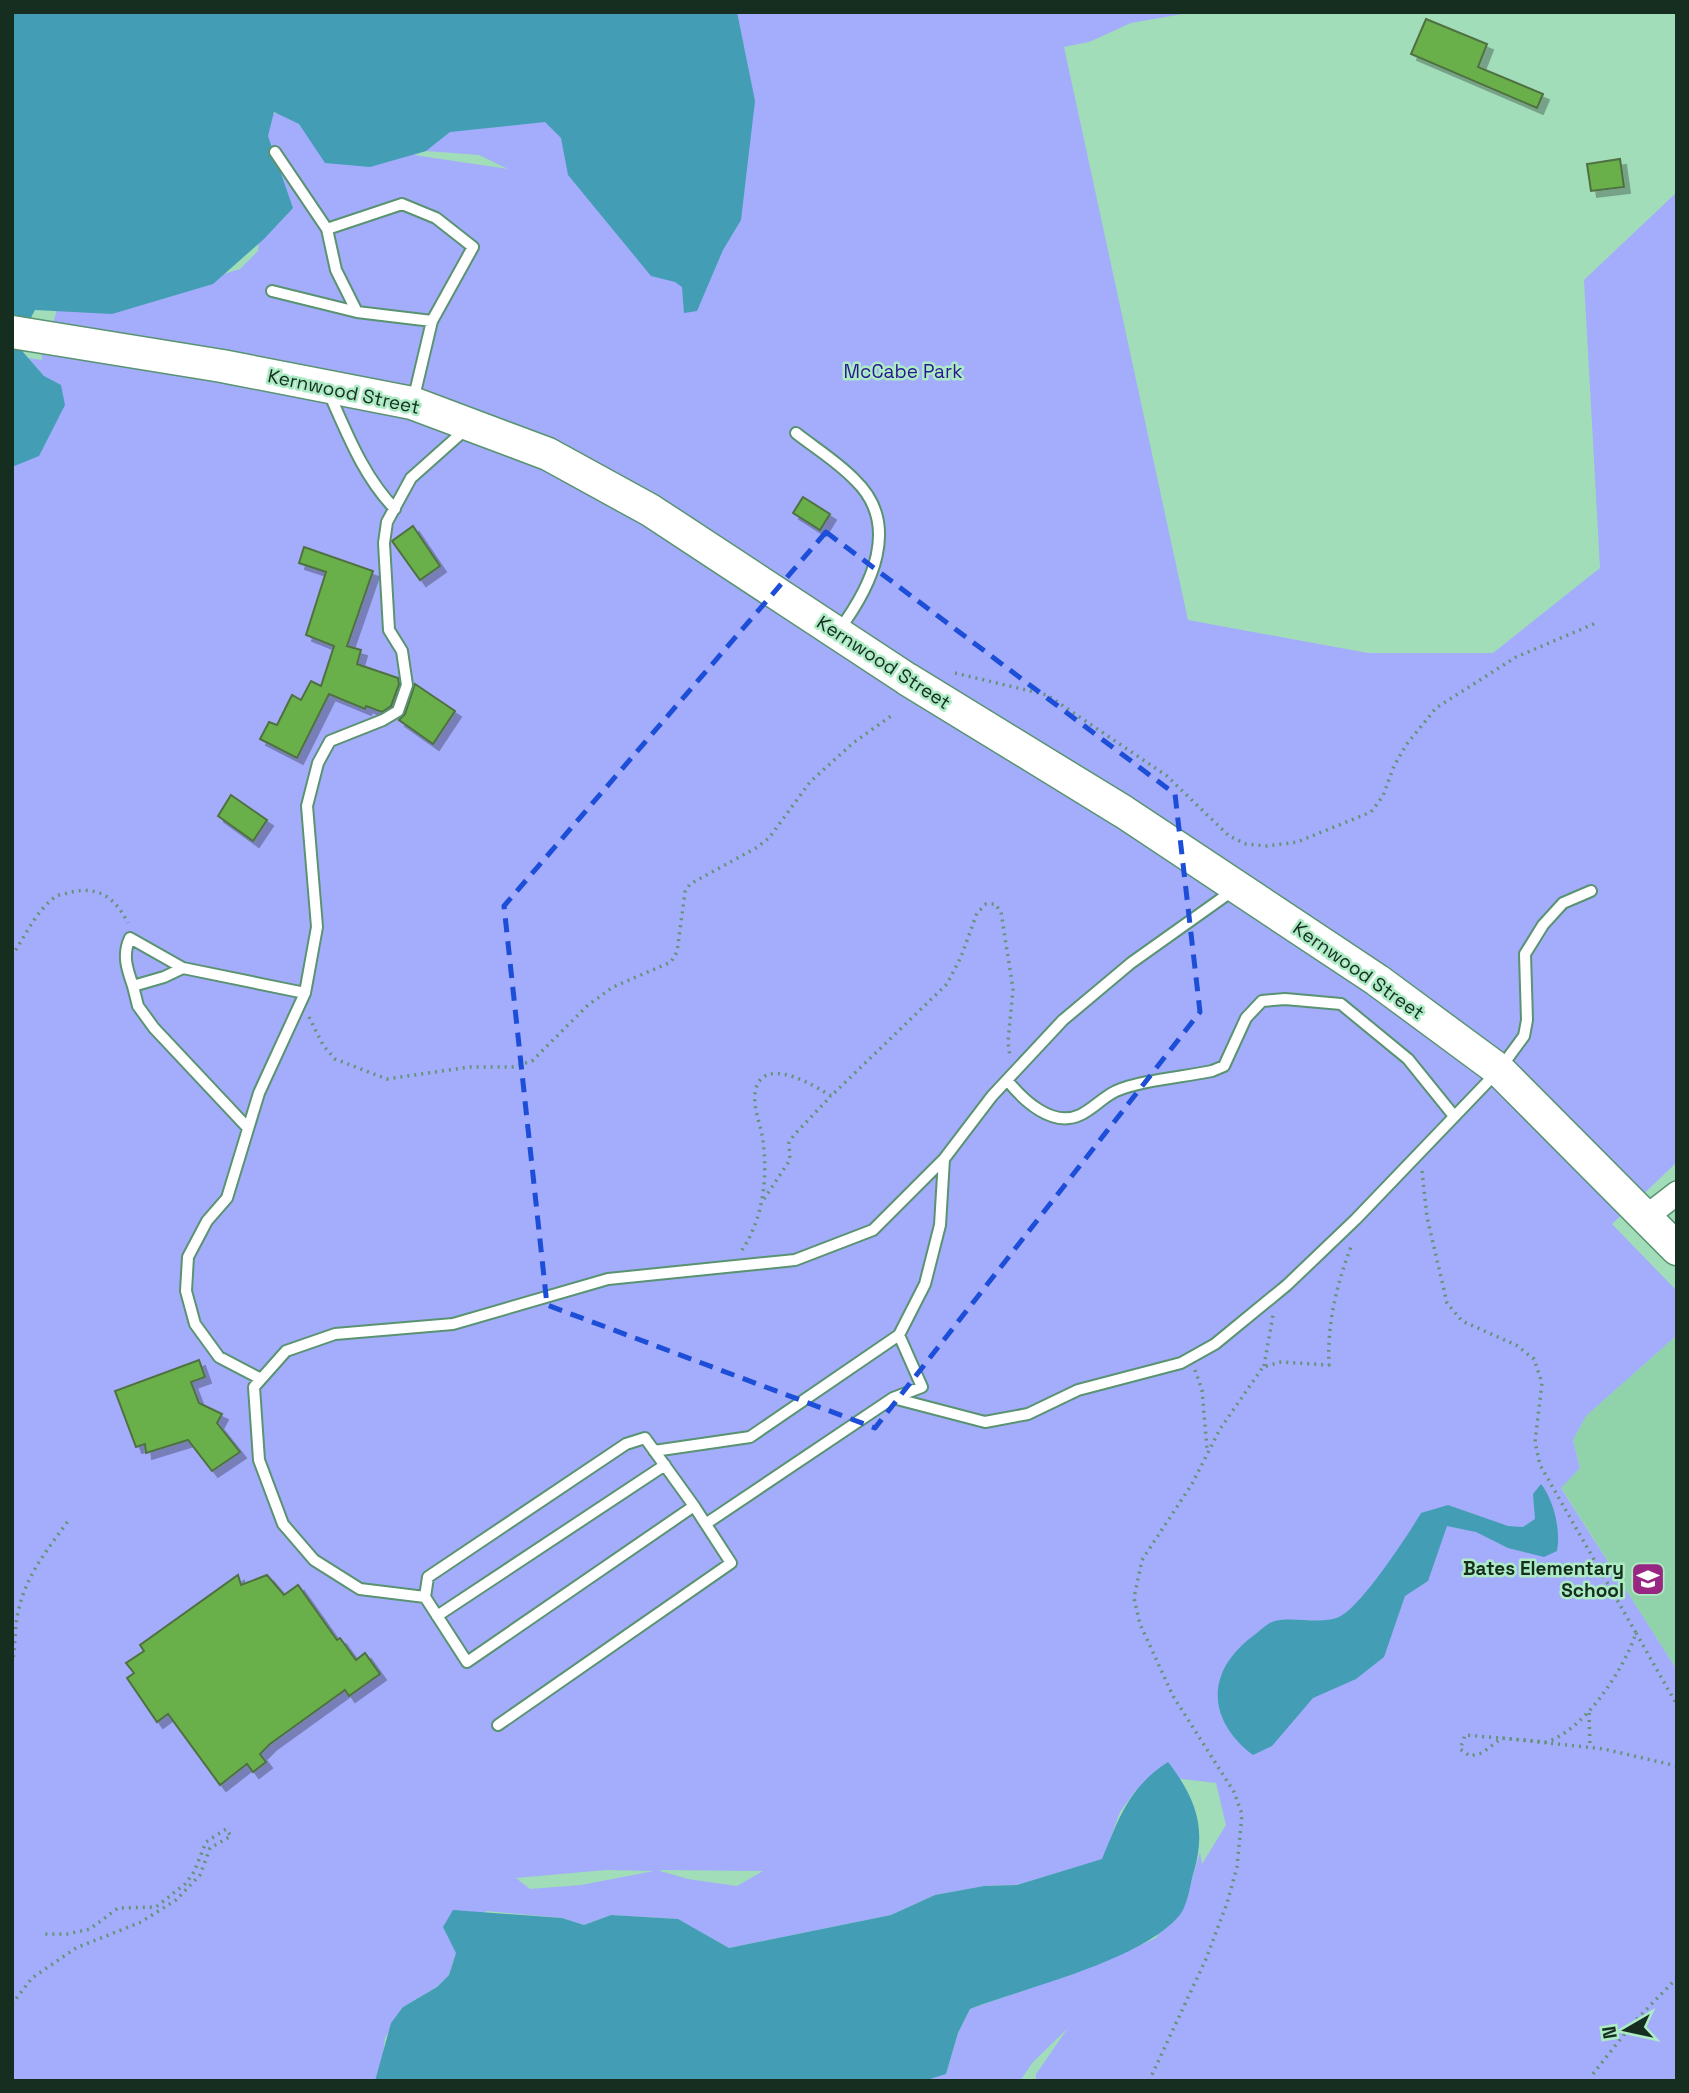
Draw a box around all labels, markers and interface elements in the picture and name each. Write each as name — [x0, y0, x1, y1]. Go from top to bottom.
park label: McCabe Park — [844, 359, 962, 384]
street label: Kernwood Street — [266, 363, 422, 420]
street label: Kernwood Street — [812, 610, 955, 715]
street label: Kernwood Street — [1288, 916, 1429, 1025]
place label: Bates Elementary School — [1463, 1556, 1624, 1603]
school or university icon: Bates Elementary School — [1629, 1560, 1667, 1598]
north arrow — [1591, 1995, 1661, 2065]
text: N — [1596, 2024, 1623, 2041]

